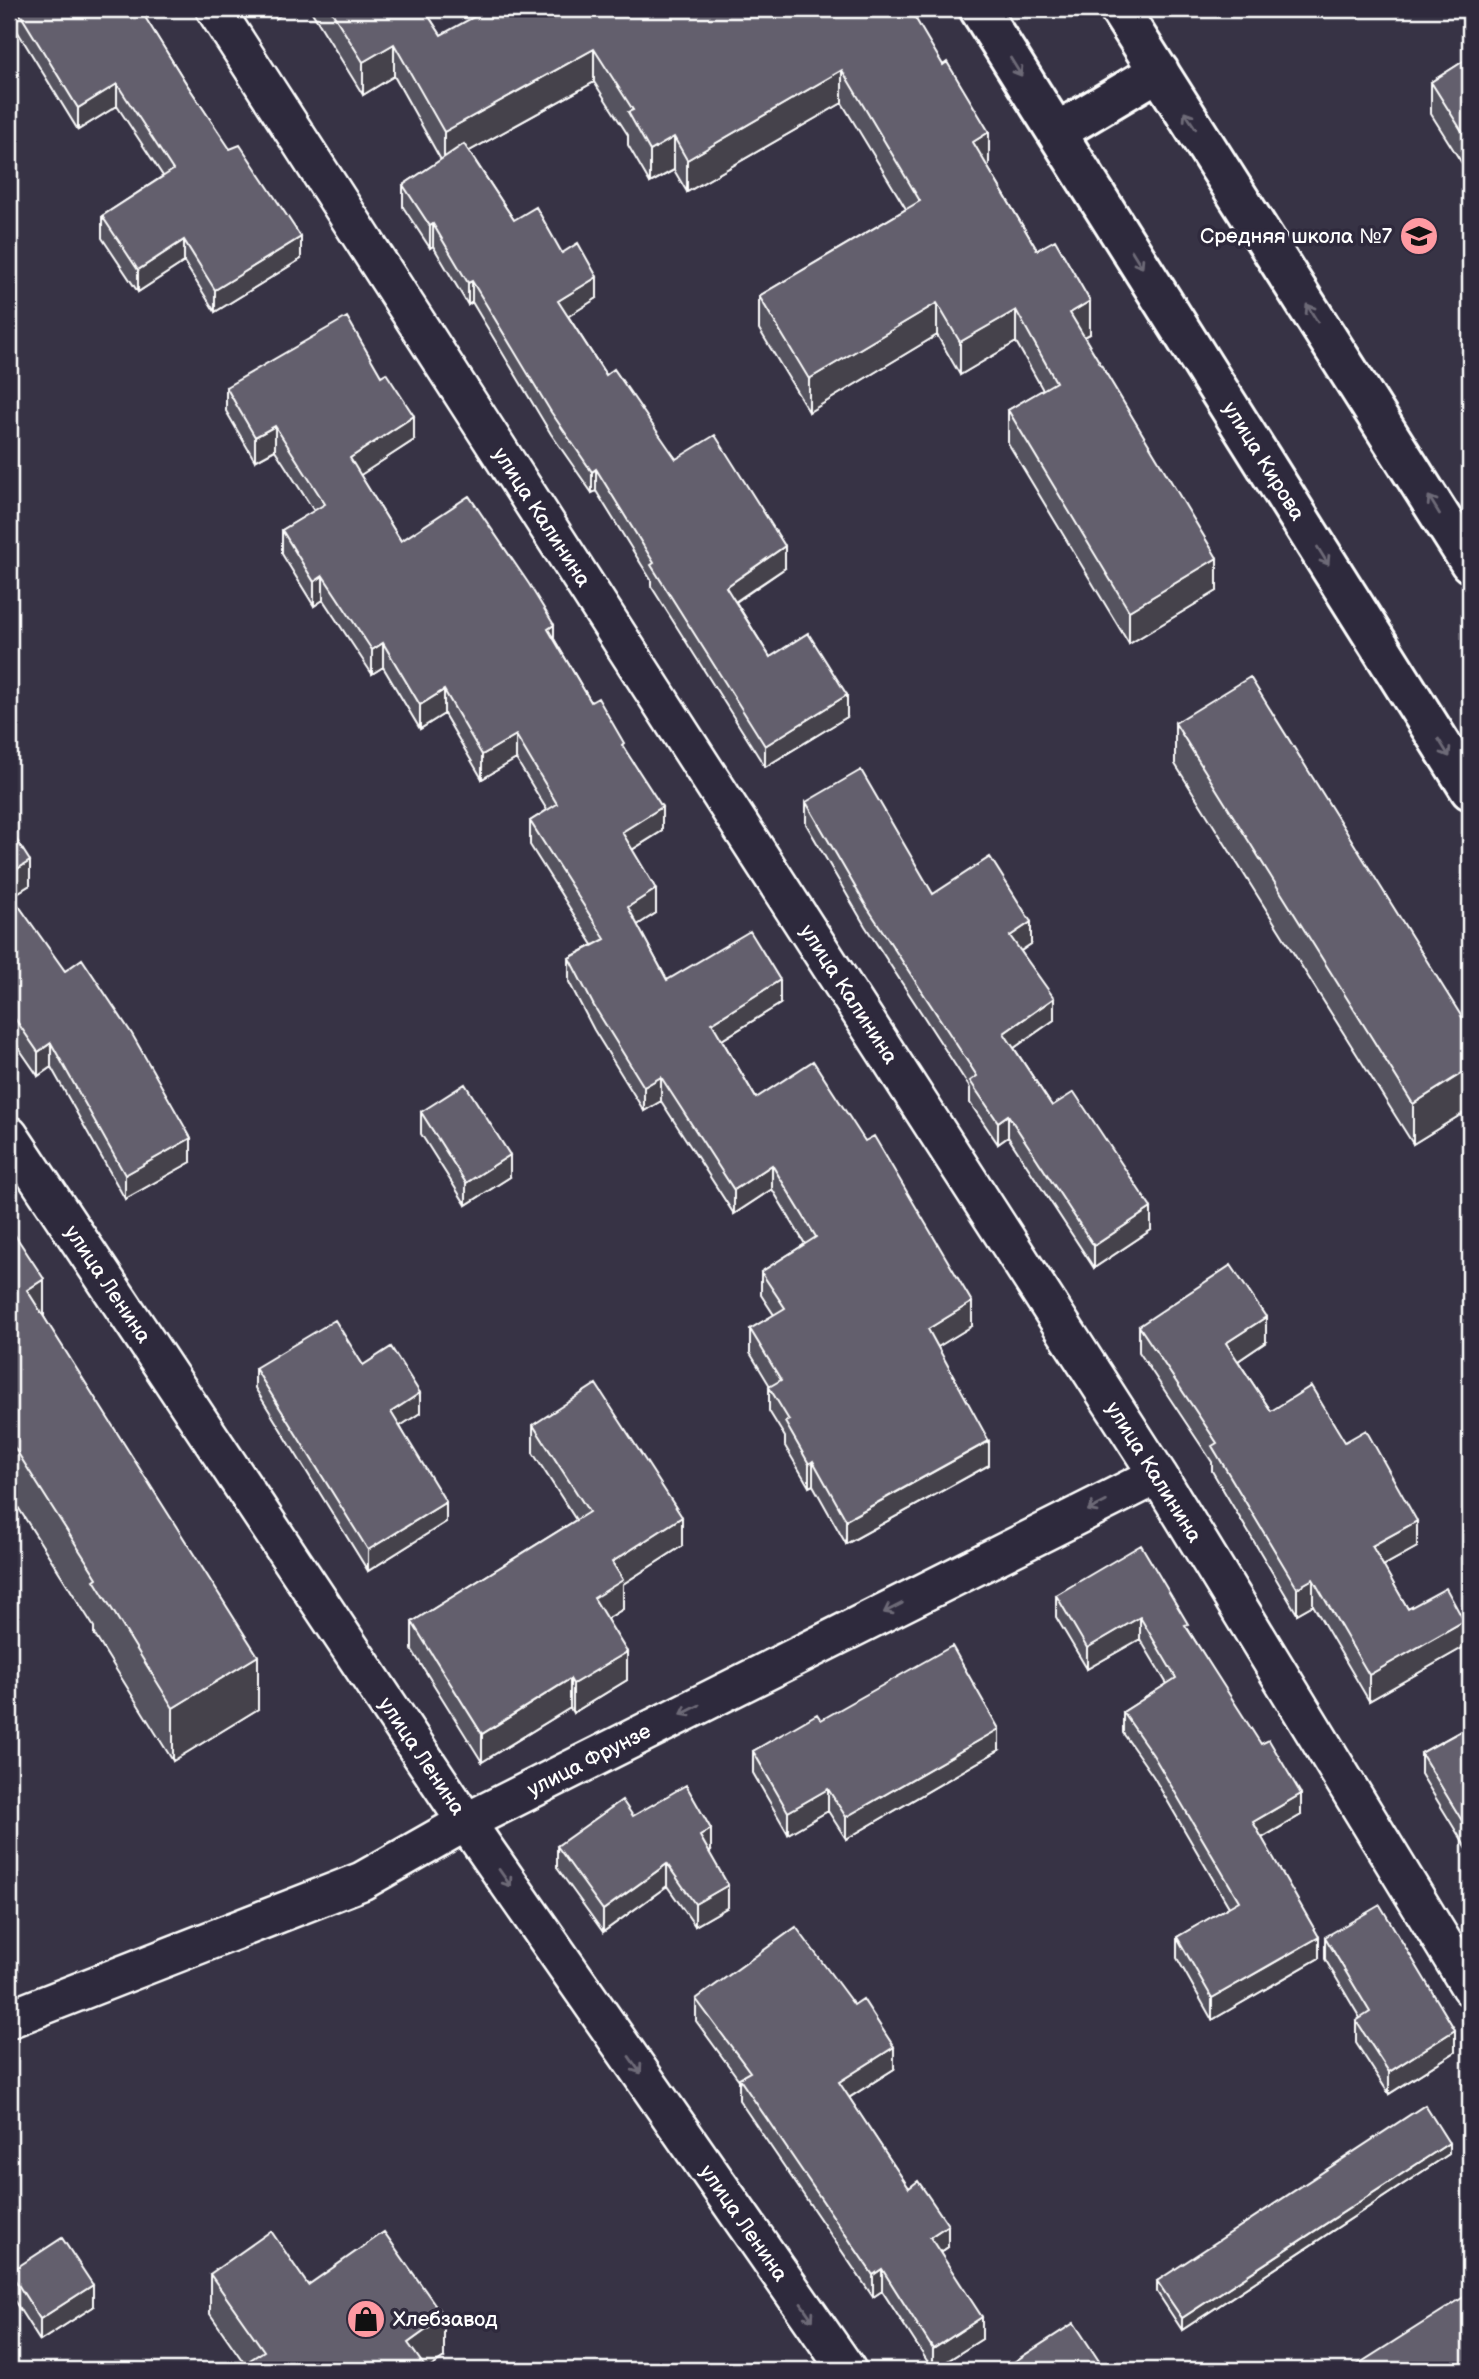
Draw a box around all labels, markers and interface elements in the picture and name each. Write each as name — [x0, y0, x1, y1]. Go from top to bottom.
one-way arrow — [1009, 56, 1023, 76]
one-way arrow — [1183, 111, 1197, 131]
school or university icon: Средняя школа №7 — [1398, 215, 1440, 257]
place label: Средняя школа №7 — [1200, 224, 1393, 249]
one-way arrow — [1130, 249, 1144, 269]
one-way arrow — [1305, 303, 1319, 323]
street label: улица Кирова — [1217, 397, 1310, 526]
street label: улица Калинина — [487, 443, 596, 592]
one-way arrow — [1426, 496, 1441, 515]
one-way arrow — [1316, 545, 1330, 565]
one-way arrow — [1437, 738, 1451, 758]
street label: улица Калинина — [794, 920, 903, 1069]
street label: улица Ленина — [59, 1221, 157, 1348]
street label: улица Калинина — [1100, 1397, 1207, 1548]
one-way arrow — [1087, 1499, 1108, 1513]
one-way arrow — [884, 1601, 904, 1615]
street label: улица Ленина — [373, 1693, 471, 1820]
one-way arrow — [680, 1703, 701, 1717]
street label: улица Фрунзе — [523, 1718, 655, 1802]
one-way arrow — [498, 1868, 512, 1887]
one-way arrow — [628, 2055, 642, 2074]
street label: улица Ленина — [694, 2160, 793, 2287]
shop icon: Хлебзавод — [345, 2298, 387, 2340]
one-way arrow — [800, 2302, 814, 2321]
place label: Хлебзавод — [393, 2307, 498, 2332]

